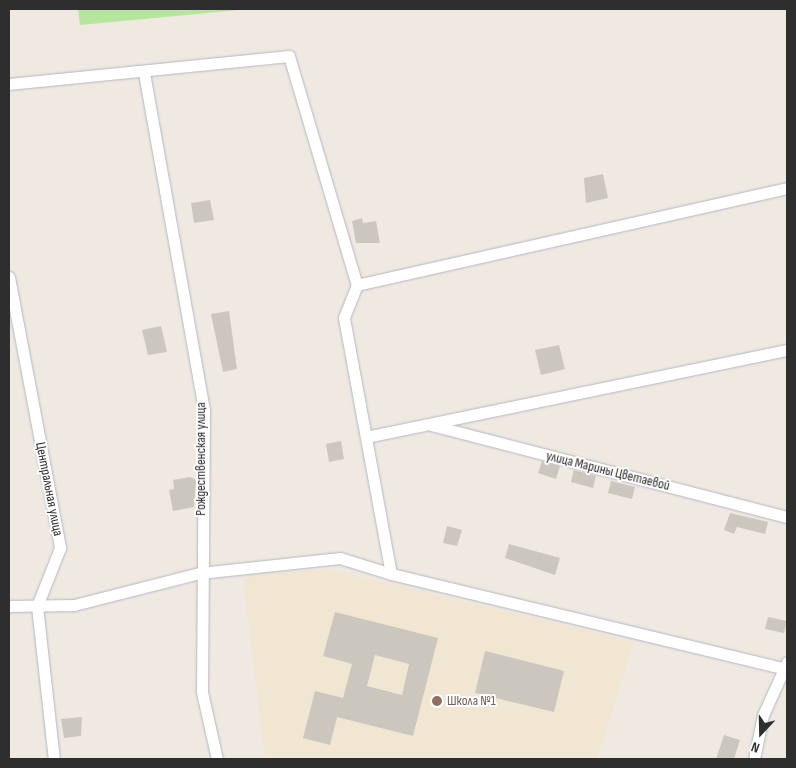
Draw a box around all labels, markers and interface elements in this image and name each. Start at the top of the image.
street label: Рождественская улица [193,402,209,516]
street label: Центральная улица [32,441,66,537]
street label: улица Марины Цветаевой [544,447,672,495]
place label: Школа №1 [447,693,496,709]
marker: Школа №1 [431,695,443,707]
north arrow [736,708,786,758]
text: N [749,738,762,757]

